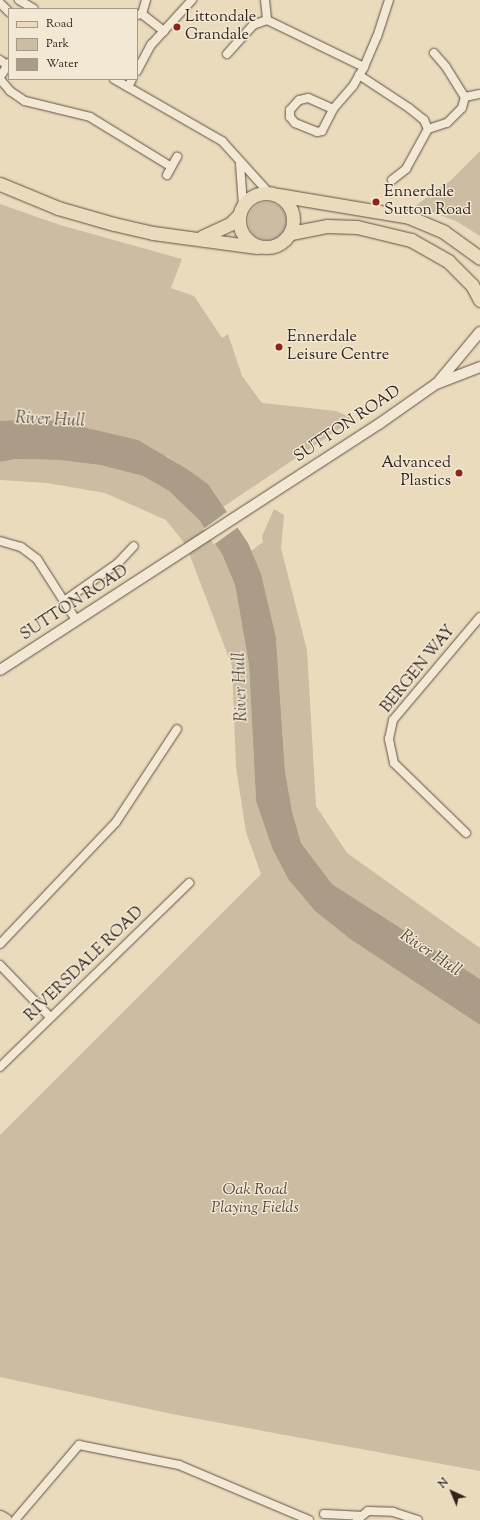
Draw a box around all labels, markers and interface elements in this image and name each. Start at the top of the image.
legend [8,8,138,80]
place label: Littondale Grandale [185,8,256,46]
text: Road [46,15,73,33]
marker: Littondale Grandale [172,22,182,32]
text: Park [46,35,69,53]
text: Water [46,55,78,73]
place label: Ennerdale Sutton Road [384,183,471,221]
marker: Ennerdale Sutton Road [371,197,381,207]
place label: Ennerdale Leisure Centre [287,328,389,366]
marker: Ennerdale Leisure Centre [274,342,284,352]
street label: SUTTON ROAD [291,382,405,468]
water label: River Hull [15,409,85,433]
place label: Advanced Plastics [381,454,451,492]
marker: Advanced Plastics [454,468,464,478]
street label: SUTTON ROAD [18,562,132,646]
street label: BERGEN WAY [378,622,460,718]
water label: River Hull [231,652,253,722]
street label: RIVERSDALE ROAD [22,903,148,1027]
water label: River Hull [395,926,465,982]
park label: Oak Road Playing Fields [211,1181,299,1219]
north arrow [432,1472,472,1512]
text: N [435,1475,452,1492]

